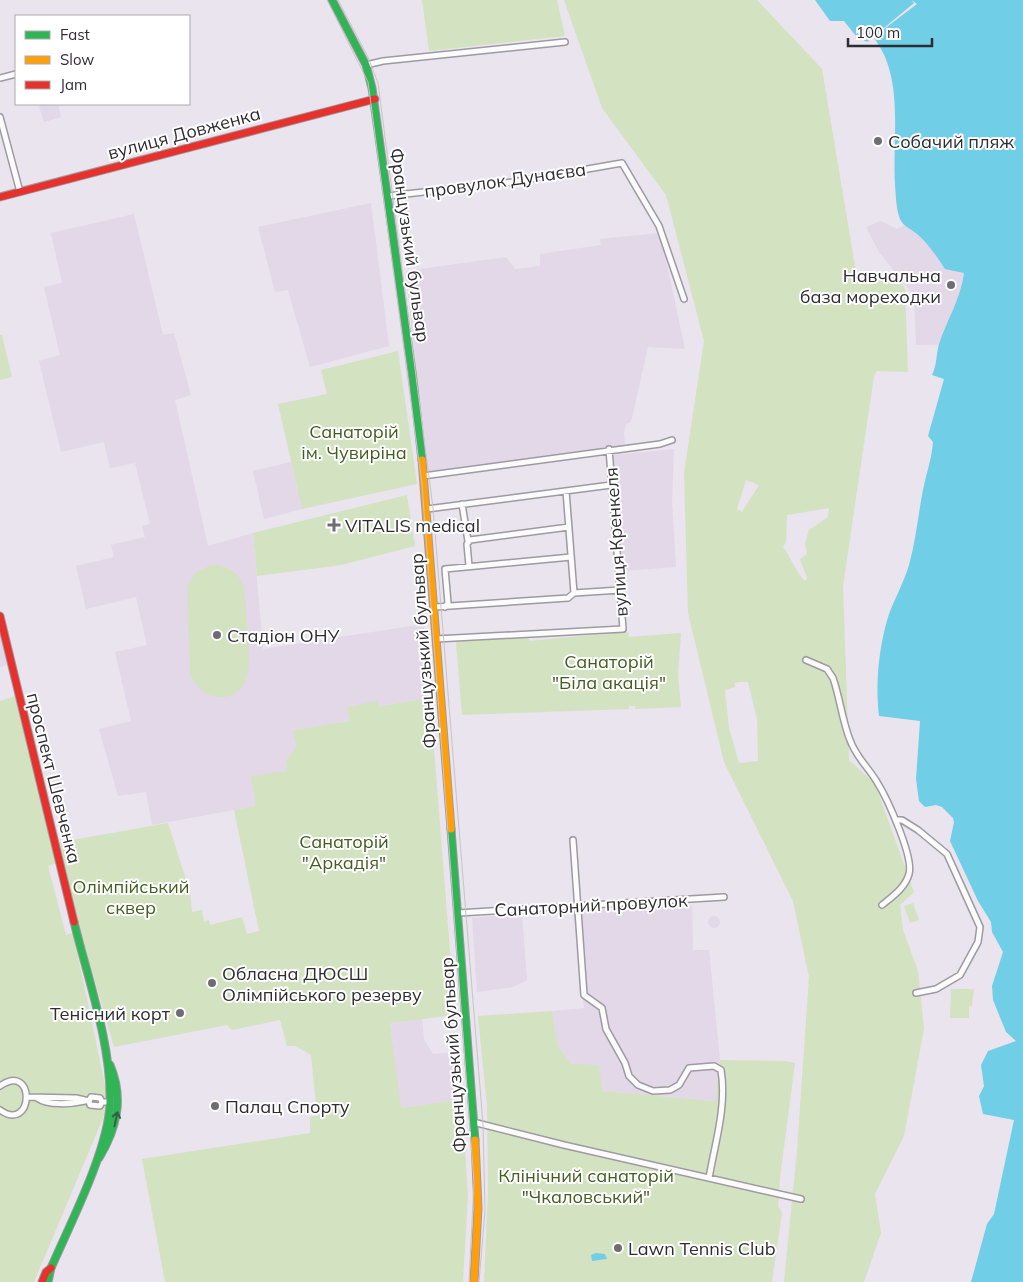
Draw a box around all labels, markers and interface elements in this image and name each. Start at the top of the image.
legend [15,15,190,105]
scale bar [848,15,932,47]
text: 100 m [856,23,900,42]
text: Fast [60,25,90,44]
text: Slow [60,50,94,69]
text: Jam [60,75,87,94]
street label: вулиця Довженка [105,102,263,164]
place label: Собачий пляж [888,130,1014,153]
marker: Собачий пляж [872,135,884,147]
street label: Французький бульвар [385,146,435,344]
street label: провулок Дунаєва [423,157,587,203]
place label: Навчальна база мореходки [800,264,941,308]
marker: Навчальна база мореходки [945,279,957,291]
park label: Санаторій ім. Чувиріна [301,420,407,464]
street label: вулиця Кренкеля [599,467,633,617]
place label: VITALIS medical [345,514,480,537]
marker: VITALIS medical [327,518,341,532]
street label: Французький бульвар [405,552,441,750]
place label: Стадіон ОНУ [227,624,339,647]
marker: Стадіон ОНУ [211,629,223,641]
park label: Санаторій "Біла акація" [552,650,666,694]
street label: проспект Шевченка [22,690,86,866]
park label: Санаторій "Аркадія" [299,830,389,874]
park label: Олімпійський сквер [73,875,189,919]
street label: Санаторний провулок [494,888,688,922]
street label: Французький бульвар [435,956,471,1154]
place label: Обласна ДЮСШ Олімпійського резерву [222,962,422,1006]
marker: Обласна ДЮСШ Олімпійського резерву [206,977,218,989]
place label: Тенісний корт [50,1002,171,1025]
marker: Тенісний корт [174,1007,186,1019]
place label: Палац Спорту [225,1095,350,1118]
marker: Палац Спорту [209,1100,221,1112]
one-way arrow [112,1111,121,1127]
park label: Клінічний санаторій "Чкаловський" [498,1164,674,1208]
place label: Lawn Tennis Club [628,1237,775,1260]
marker: Lawn Tennis Club [612,1242,624,1254]

